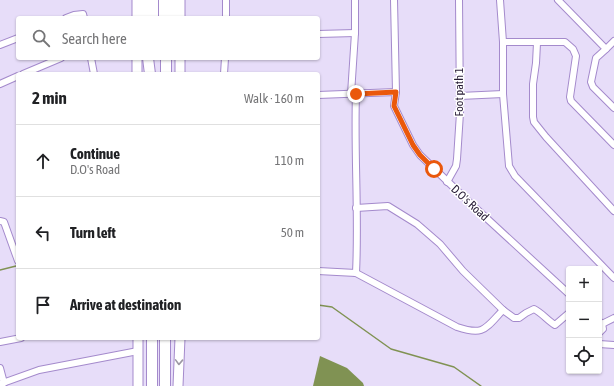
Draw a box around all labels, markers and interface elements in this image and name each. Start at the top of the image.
search box [16,16,320,60]
icon: search [30,27,52,49]
text: Search here [62,30,127,47]
street label: Foot path 1 [452,67,466,116]
route end [347,85,365,103]
text: 2 min [32,88,67,108]
text: Walk · 160 m [244,91,304,106]
text: Continue [70,145,120,162]
icon: ahead [32,150,54,172]
text: 110 m [275,153,304,168]
route start [425,160,443,178]
text: D.O's Road [70,162,120,177]
street label: D.O's Road [448,182,492,224]
icon: left [32,222,54,244]
text: Turn left [70,224,116,241]
text: 50 m [281,225,304,240]
map controls [566,266,602,374]
button: + [566,266,602,302]
icon: arrive [32,294,54,316]
text: Arrive at destination [70,296,181,313]
button: − [566,302,602,338]
button: locate [566,338,602,374]
one-way arrow [175,359,183,365]

